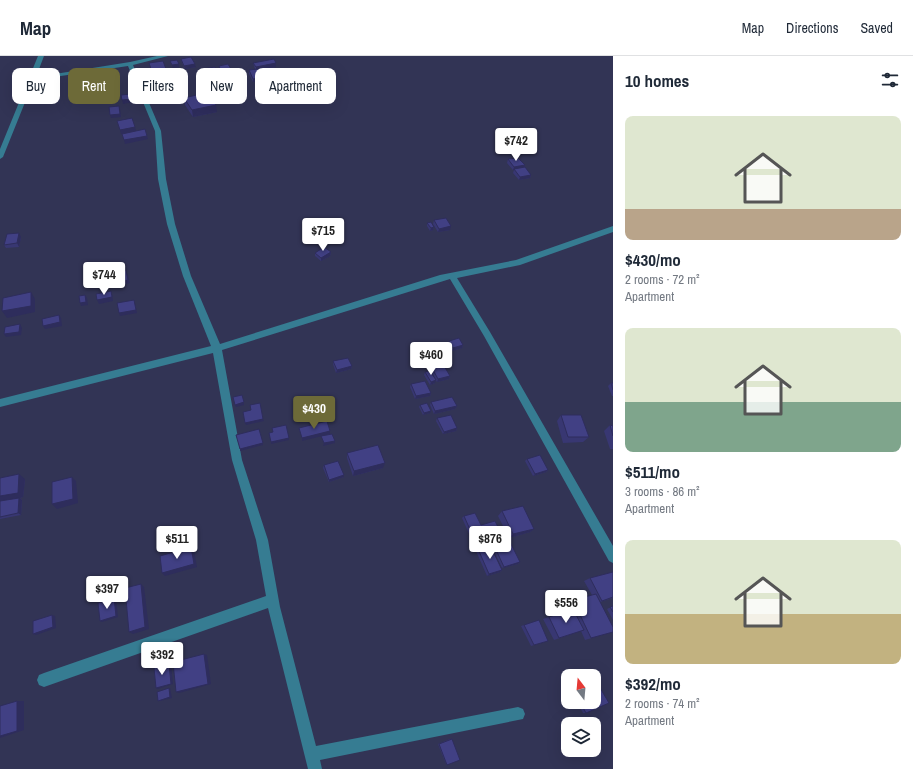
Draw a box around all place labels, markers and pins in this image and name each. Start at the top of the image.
pin: $742 [492,128,540,162]
pin: $715 [299,218,347,252]
pin: $744 [80,262,128,296]
pin: $460 [407,342,455,376]
pin: $430 [290,396,338,430]
pin: $511 [153,526,201,560]
pin: $876 [466,526,514,560]
pin: $397 [83,576,131,610]
pin: $556 [542,590,590,624]
pin: $392 [138,642,186,676]

